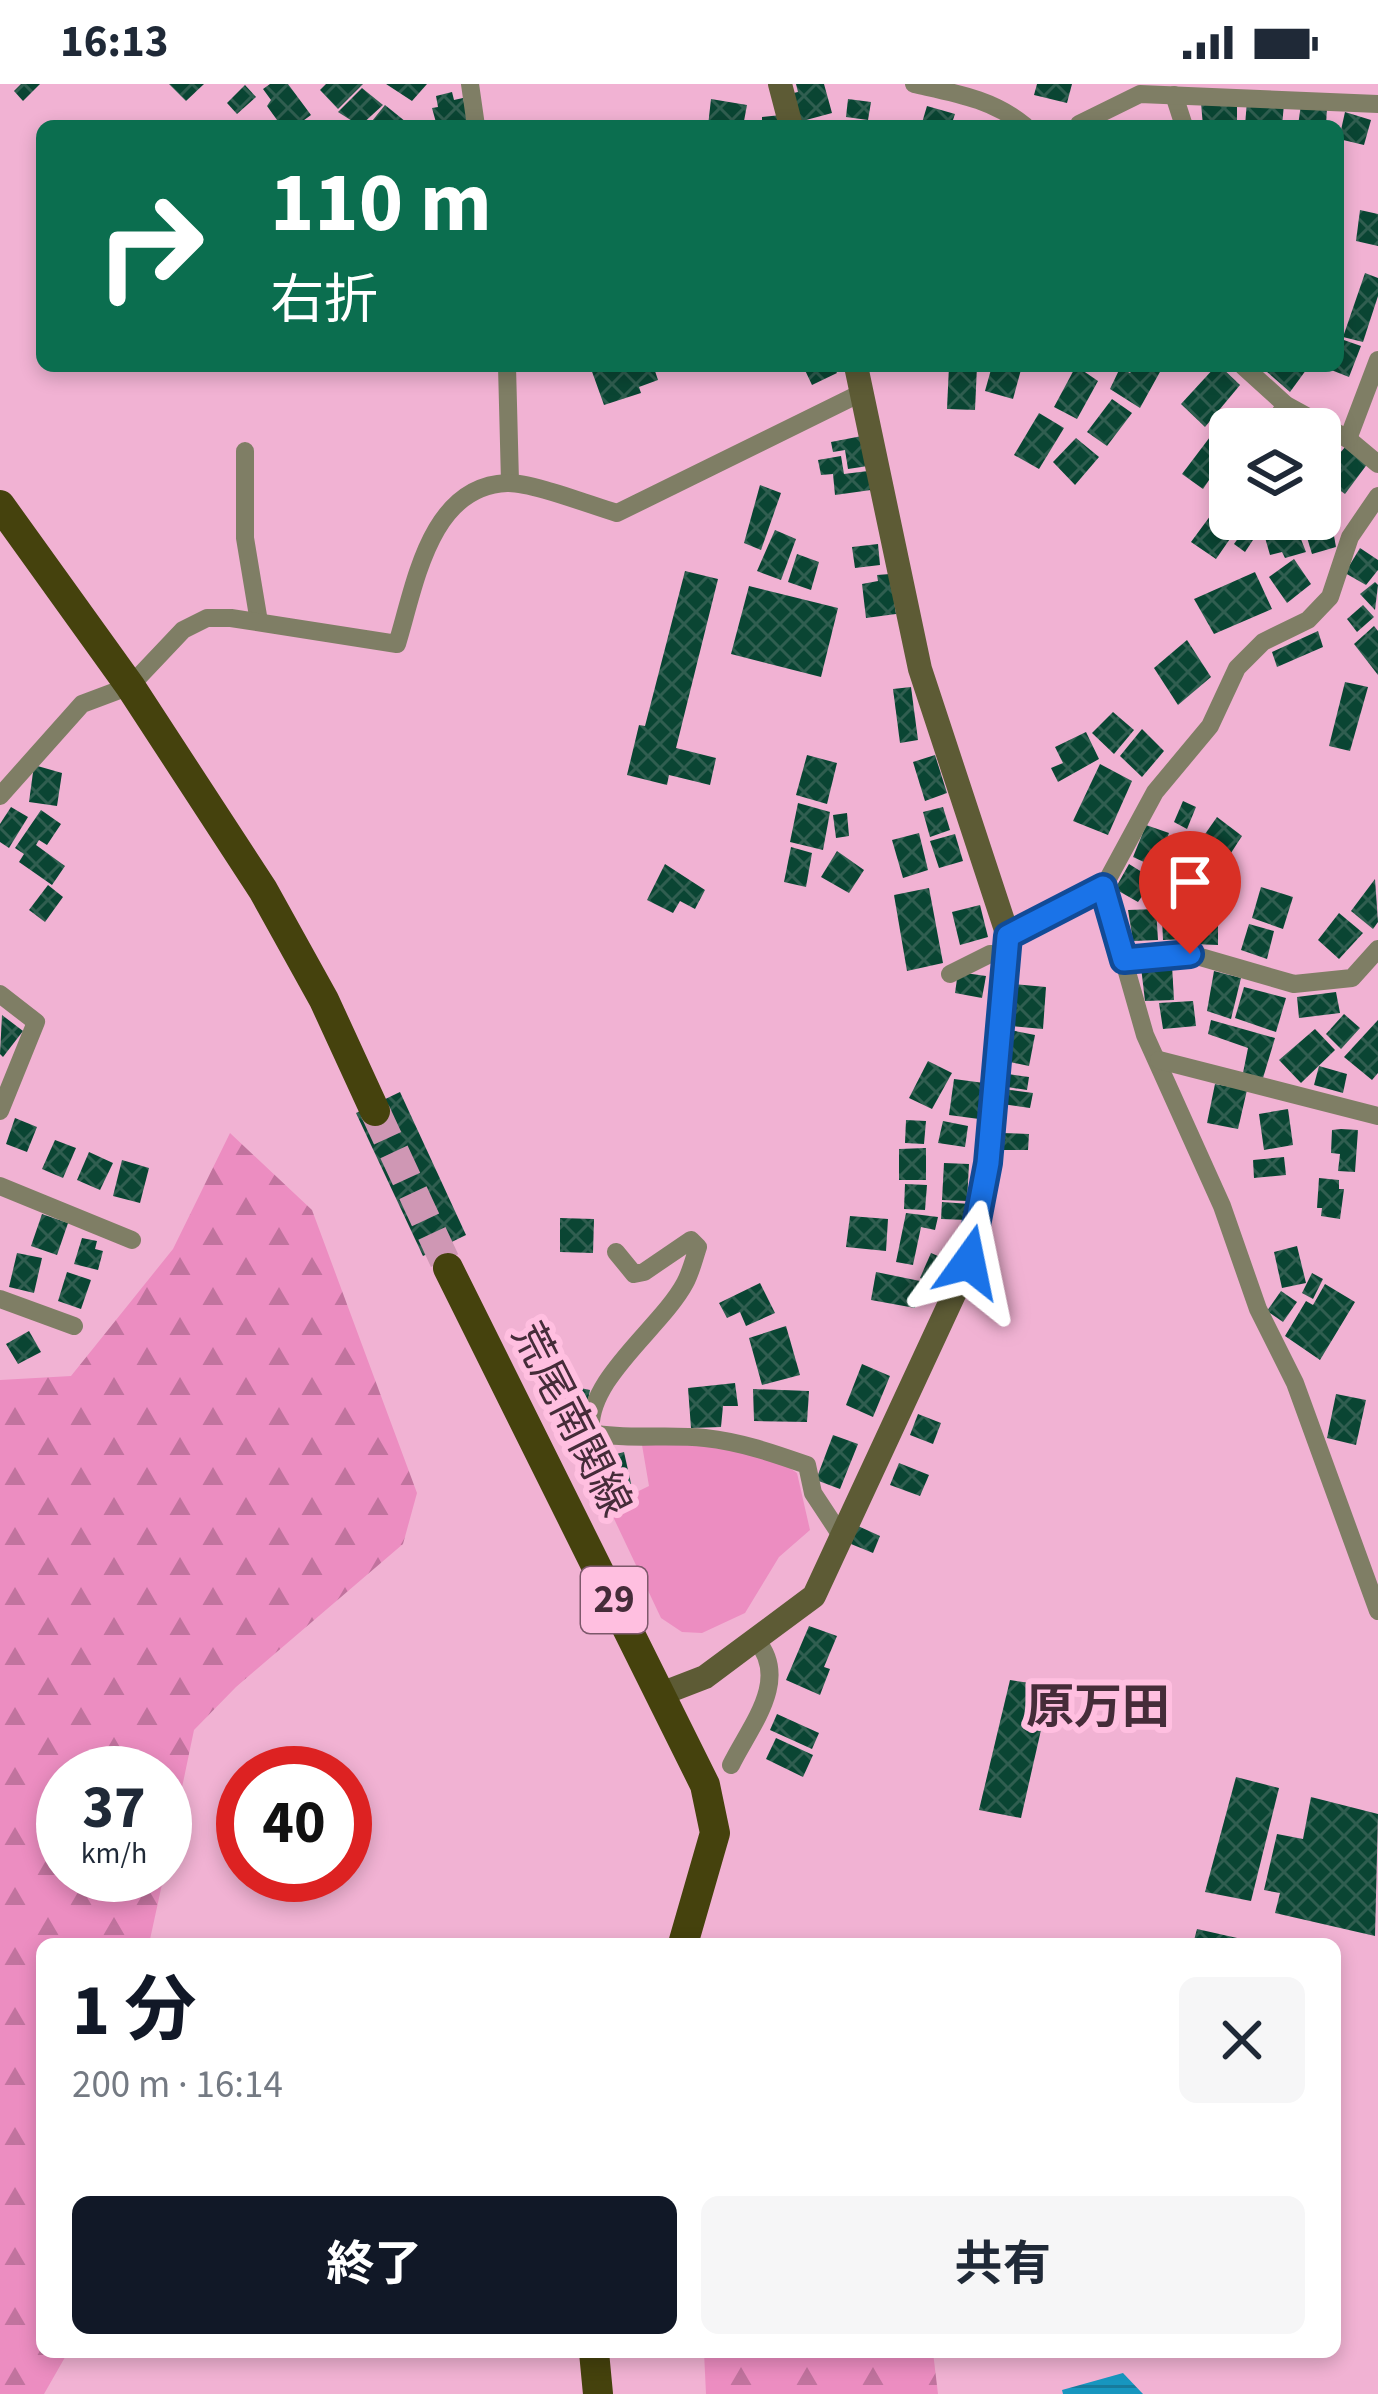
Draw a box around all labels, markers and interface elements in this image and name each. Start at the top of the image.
text: 16:13 [60,10,169,74]
text: 110 m [270,144,492,264]
icon: right [72,168,228,324]
text: 右折 [270,263,378,340]
map controls [1209,408,1341,540]
button: layers [1209,408,1341,540]
pin [1139,831,1241,954]
icon: arrive [1157,849,1223,915]
position arrow [906,1199,1032,1325]
street label: 荒尾南関線 [497,1313,645,1527]
road number: 29 [581,1567,647,1633]
district label: 原万田 [1026,1674,1170,1742]
speed limit sign: 40 [216,1746,372,1902]
text: 37 [82,1766,146,1851]
text: km/h [81,1832,147,1875]
text: 1 分 [72,1960,196,2063]
button: close [1179,1977,1305,2103]
text: 200 m · 16:14 [72,2057,283,2113]
button: 終了 [72,2196,677,2334]
button: 共有 [701,2196,1305,2334]

